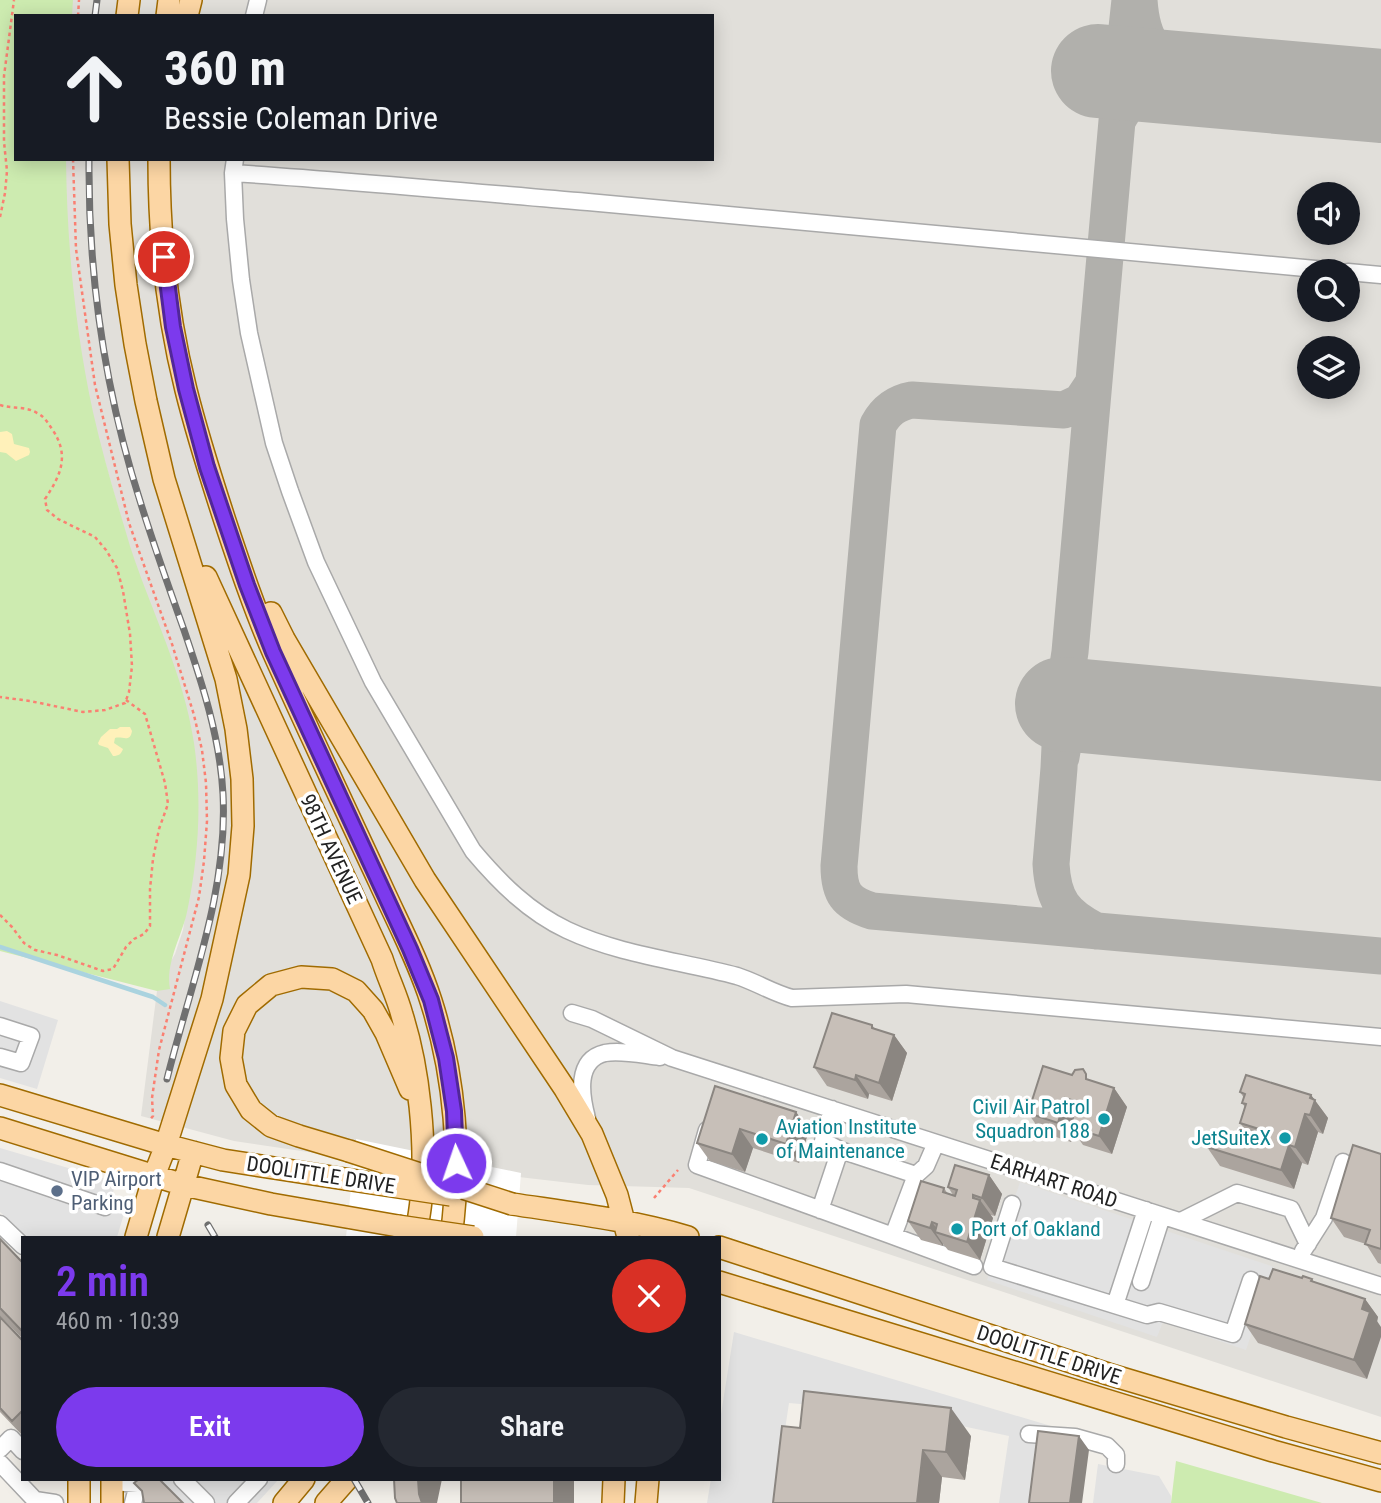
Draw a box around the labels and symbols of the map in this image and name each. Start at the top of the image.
pin [134,227,194,287]
street label: 98TH AVENUE [295,790,367,908]
place label: Civil Air Patrol Squadron 188 [972,1095,1090,1143]
marker: Civil Air Patrol Squadron 188 [1096,1111,1112,1127]
place label: Aviation Institute of Maintenance [776,1115,917,1163]
position arrow [419,1126,493,1200]
place label: JetSuiteX [1191,1126,1271,1150]
marker: JetSuiteX [1277,1130,1293,1146]
marker: Aviation Institute of Maintenance [754,1131,770,1147]
street label: EARHART ROAD [987,1149,1121,1213]
street label: DOOLITTLE DRIVE [245,1151,397,1199]
place label: VIP Airport Parking [71,1167,162,1215]
marker: VIP Airport Parking [49,1183,65,1199]
place label: Port of Oakland [971,1217,1101,1241]
marker: Port of Oakland [949,1221,965,1237]
street label: DOOLITTLE DRIVE [974,1320,1124,1390]

